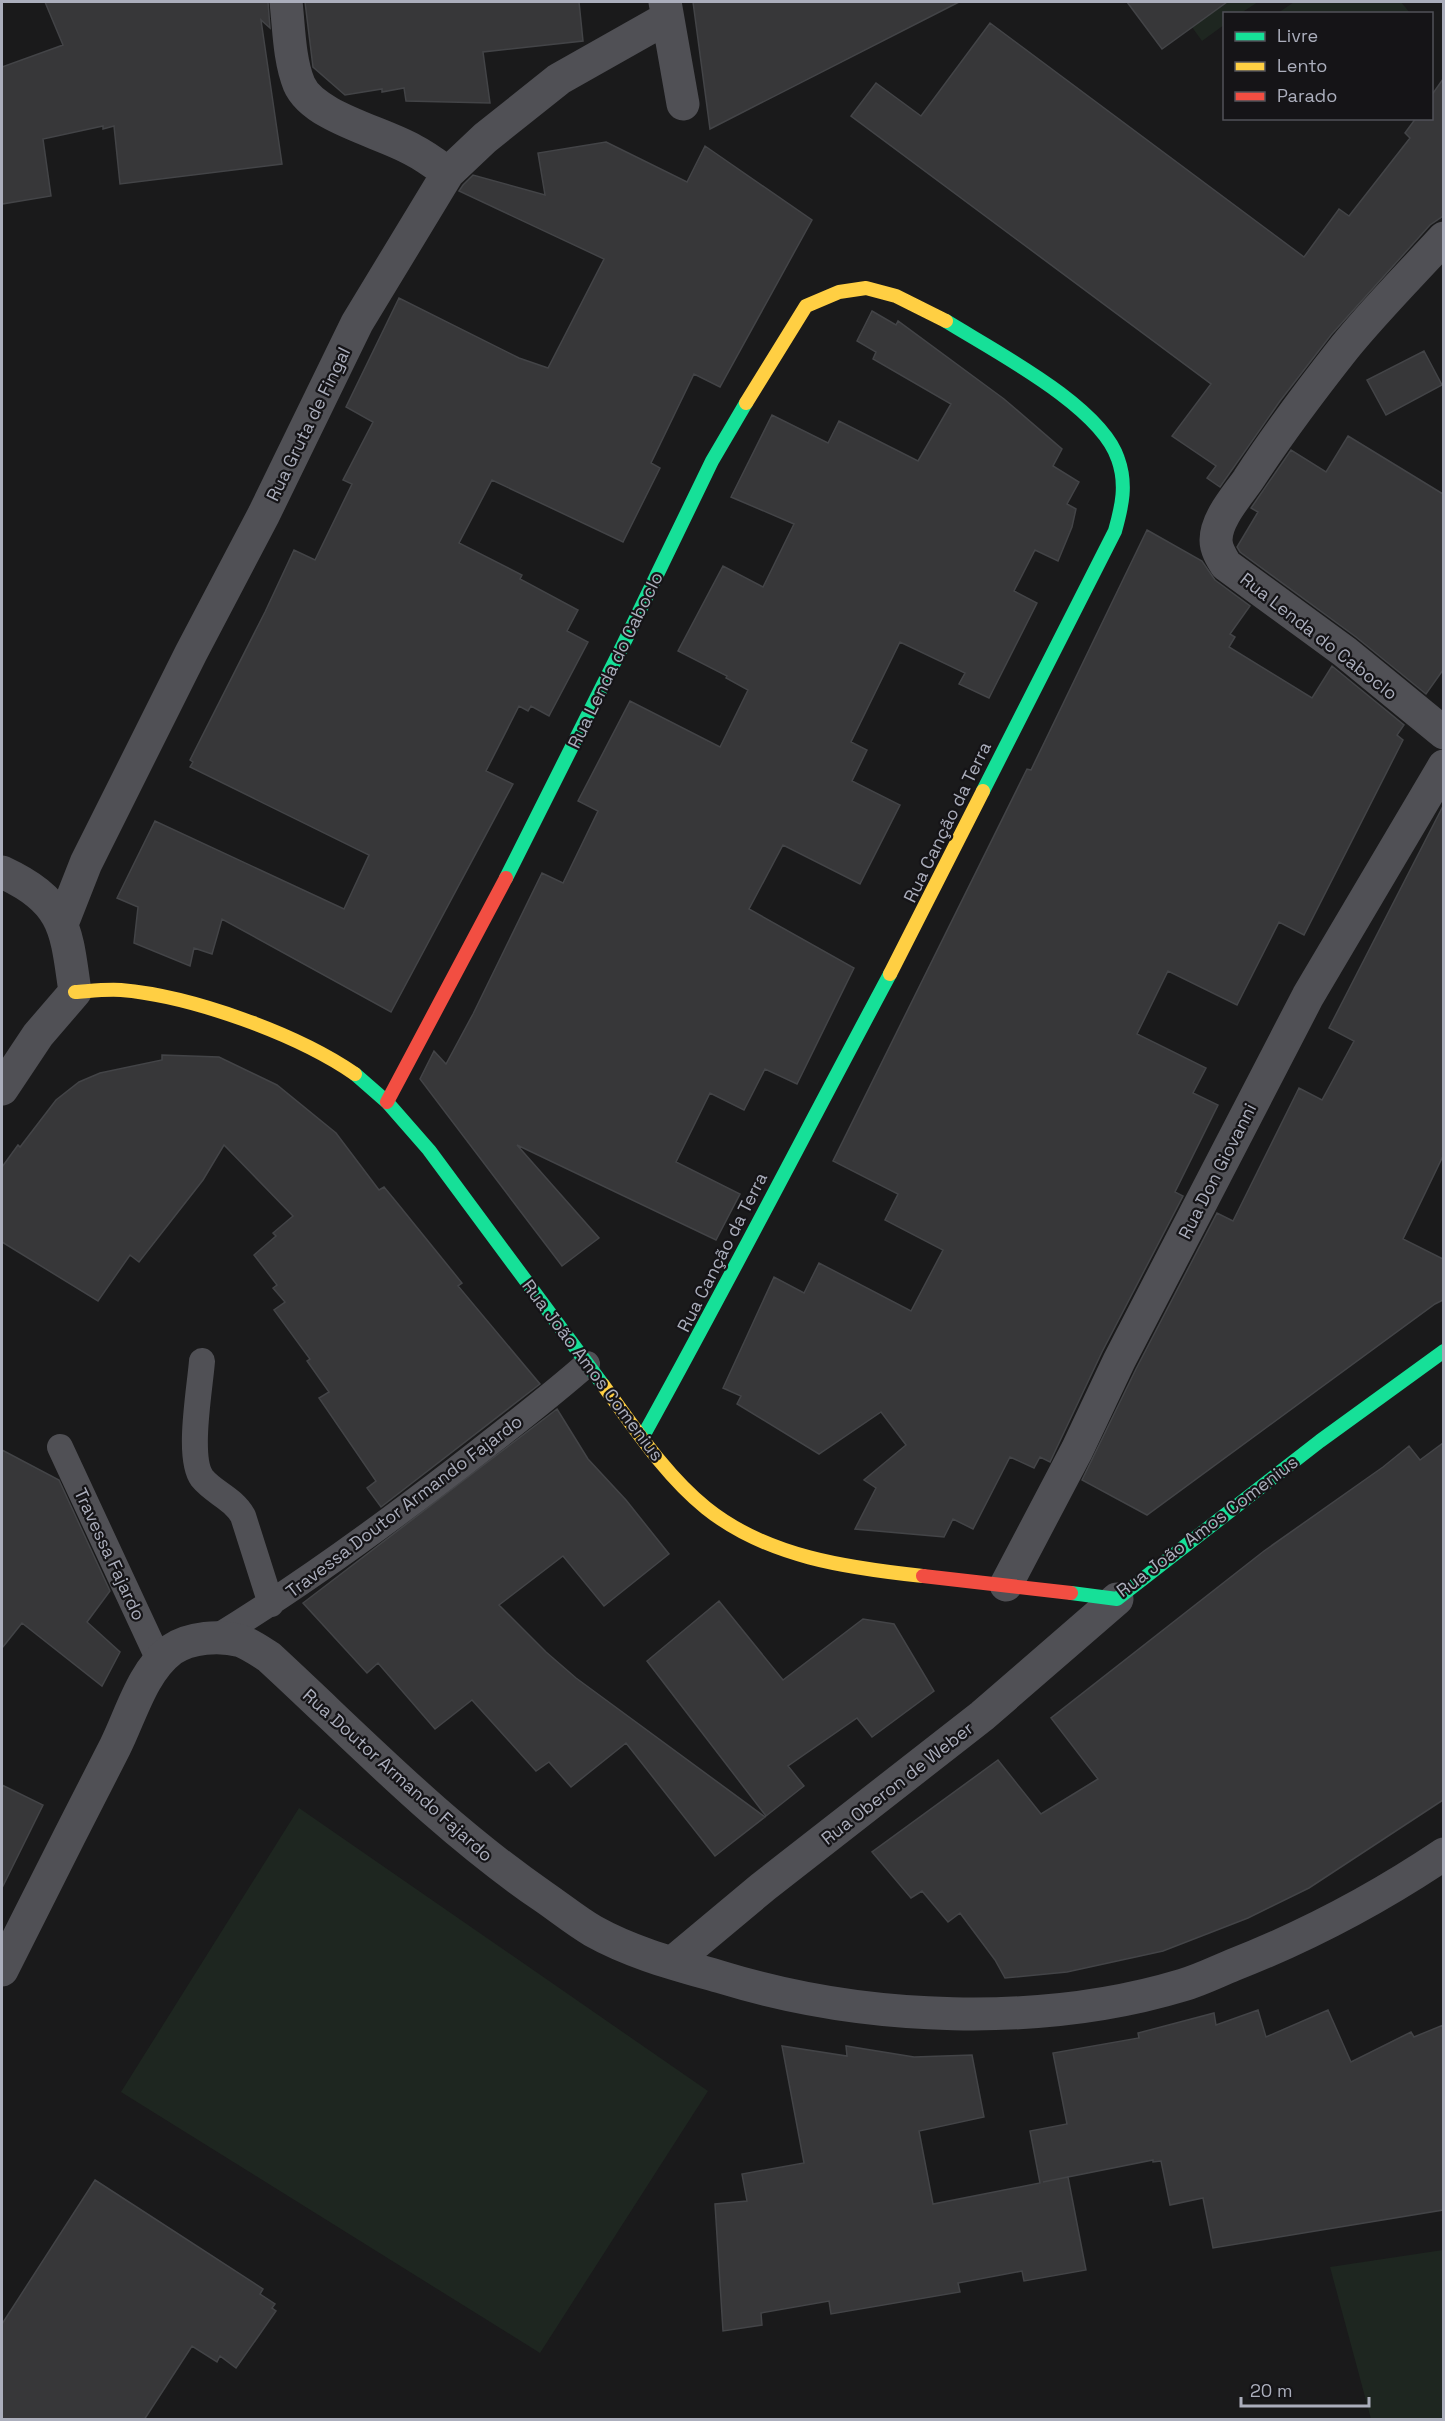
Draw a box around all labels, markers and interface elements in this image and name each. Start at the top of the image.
legend [1223,12,1433,120]
text: Livre [1277,24,1318,47]
text: Lento [1277,54,1327,77]
text: Parado [1277,84,1337,107]
street label: Rua Gruta de Fingal [261,343,355,505]
street label: Rua Lenda do Caboclo [1236,567,1402,705]
street label: Rua Lenda do Caboclo [562,568,668,752]
street label: Rua Canção da Terra [898,738,996,906]
street label: Rua Don Giovanni [1173,1099,1261,1243]
street label: Rua Canção da Terra [672,1168,772,1336]
street label: Rua João Amos Comenius [517,1275,669,1465]
street label: Travessa Doutor Armando Fajardo [281,1410,527,1602]
street label: Rua João Amos Comenius [1112,1450,1302,1602]
street label: Travessa Fajardo [69,1484,151,1624]
street label: Rua Doutor Armando Fajardo [298,1684,498,1866]
street label: Rua Oberon de Weber [816,1716,978,1850]
scale bar [1241,2370,1368,2408]
text: 20 m [1250,2379,1293,2402]

